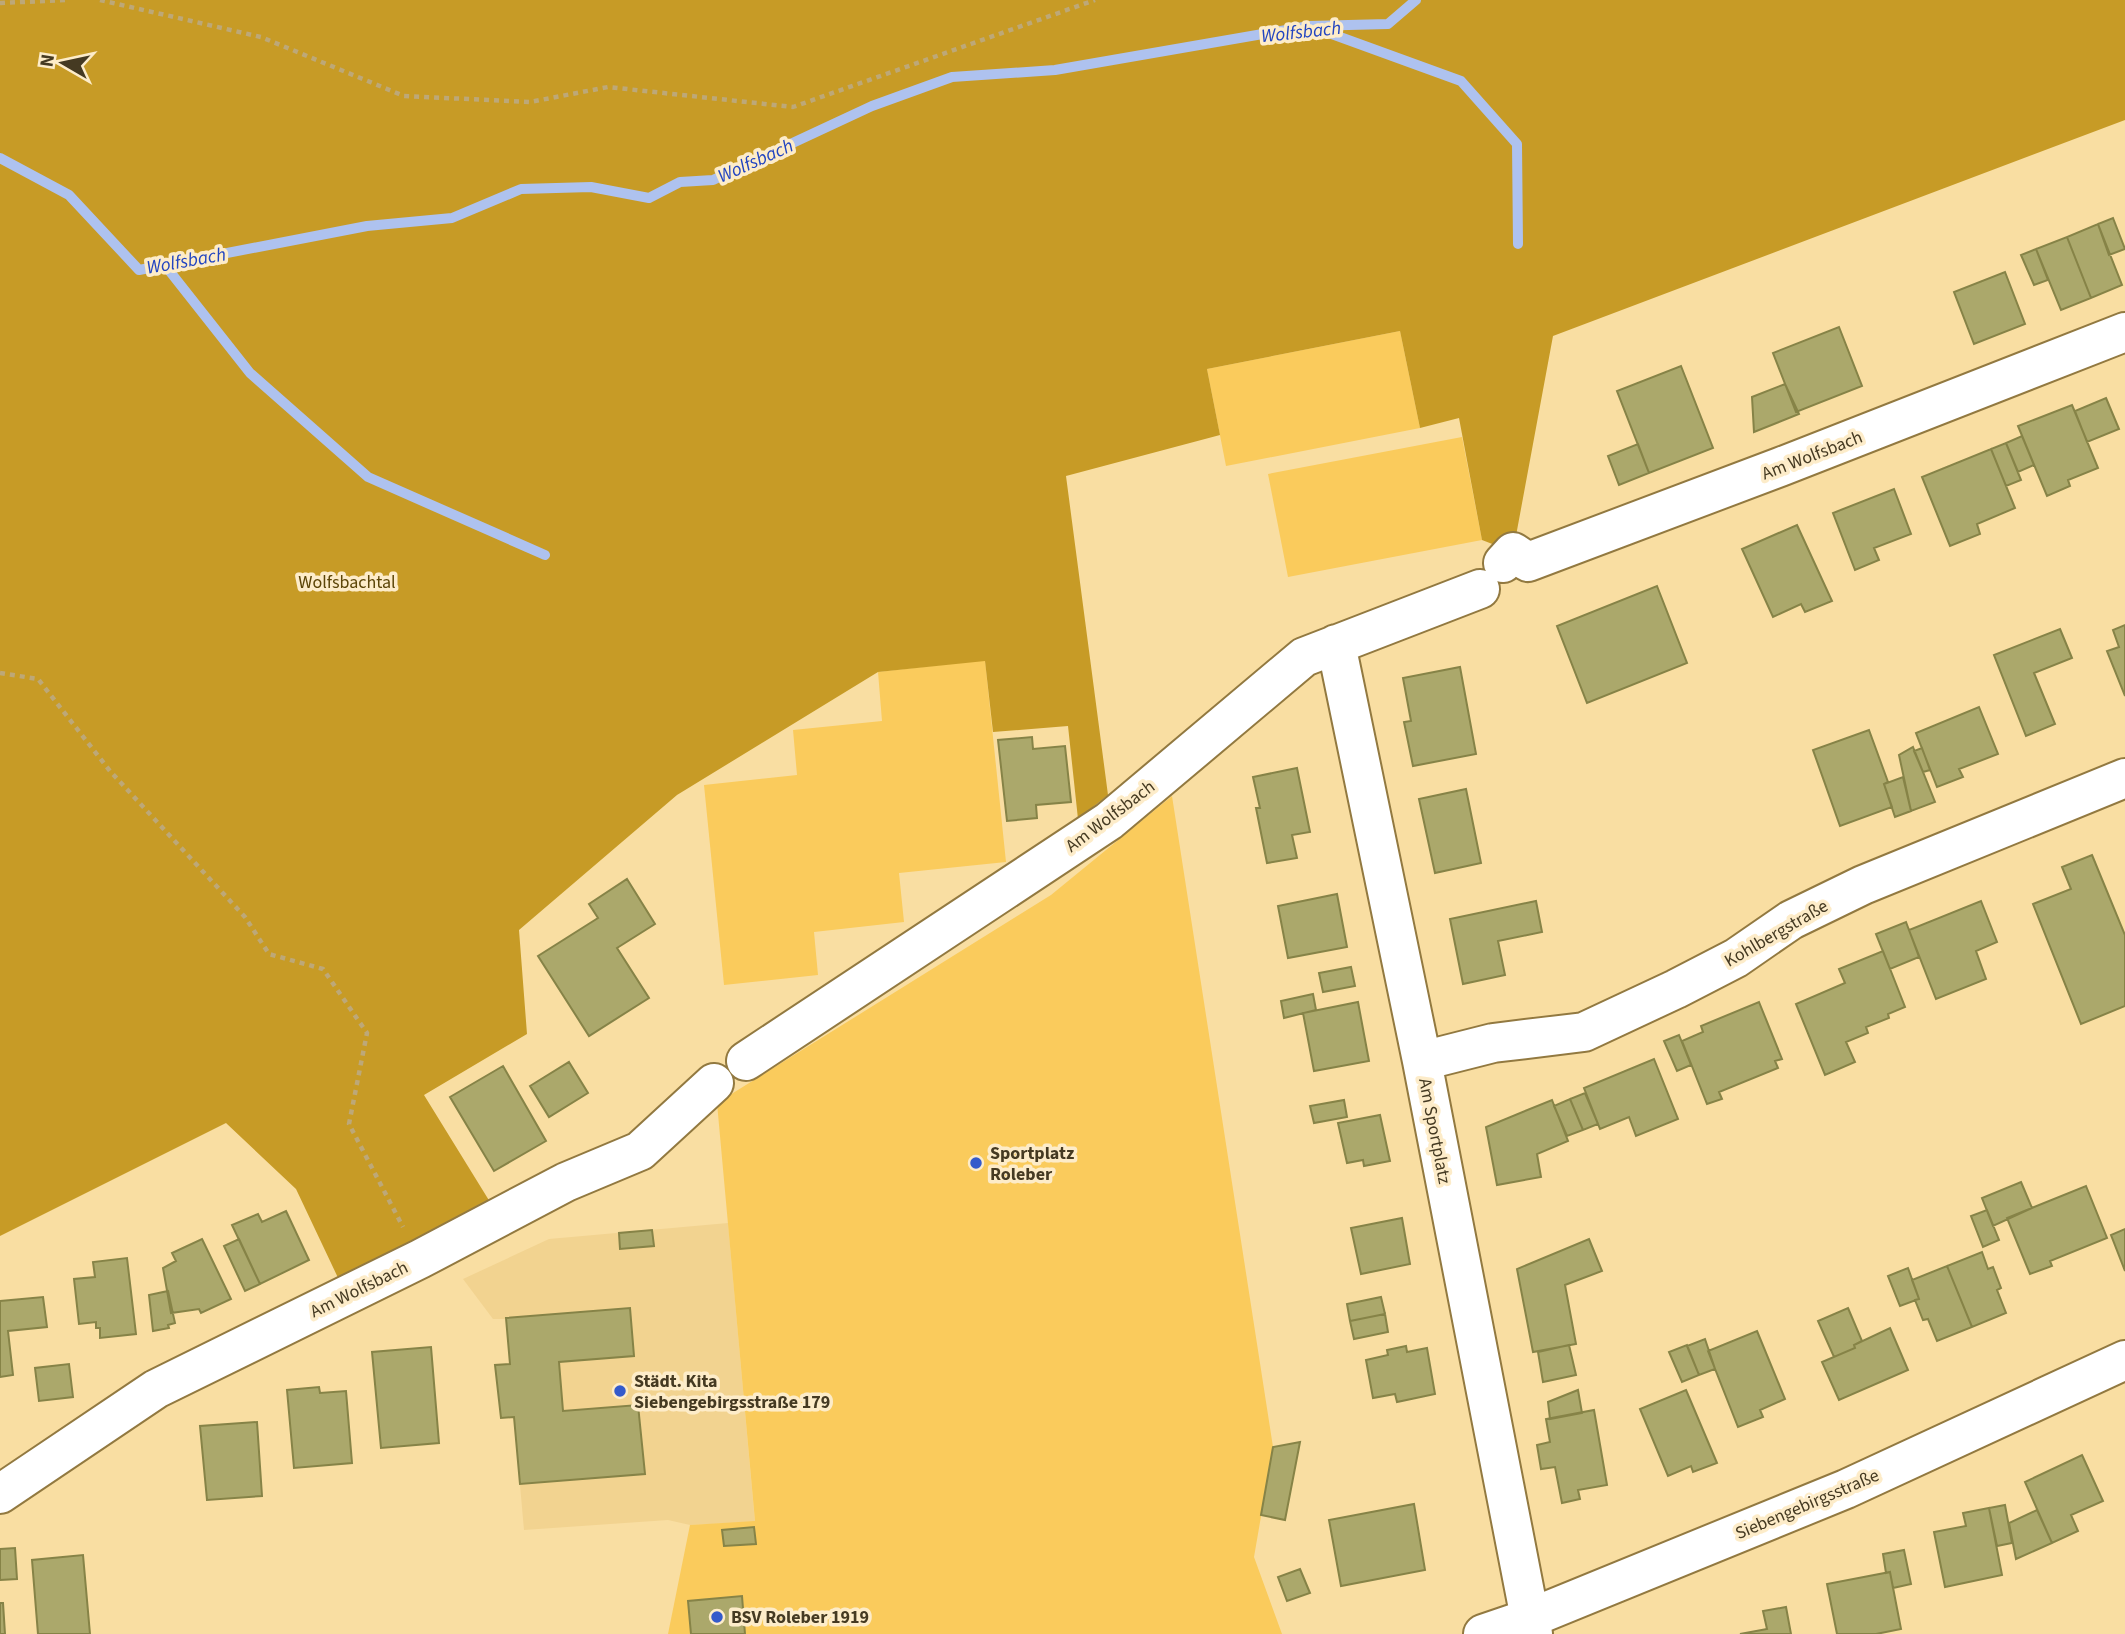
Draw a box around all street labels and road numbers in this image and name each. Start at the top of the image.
street label: Am Wolfsbach [1758,425,1866,486]
street label: Am Wolfsbach [1060,774,1160,858]
street label: Kohlbergstraße [1720,894,1833,973]
street label: Am Sportplatz [1412,1076,1457,1186]
street label: Am Wolfsbach [306,1255,412,1324]
street label: Siebengebirgsstraße [1731,1463,1883,1546]

